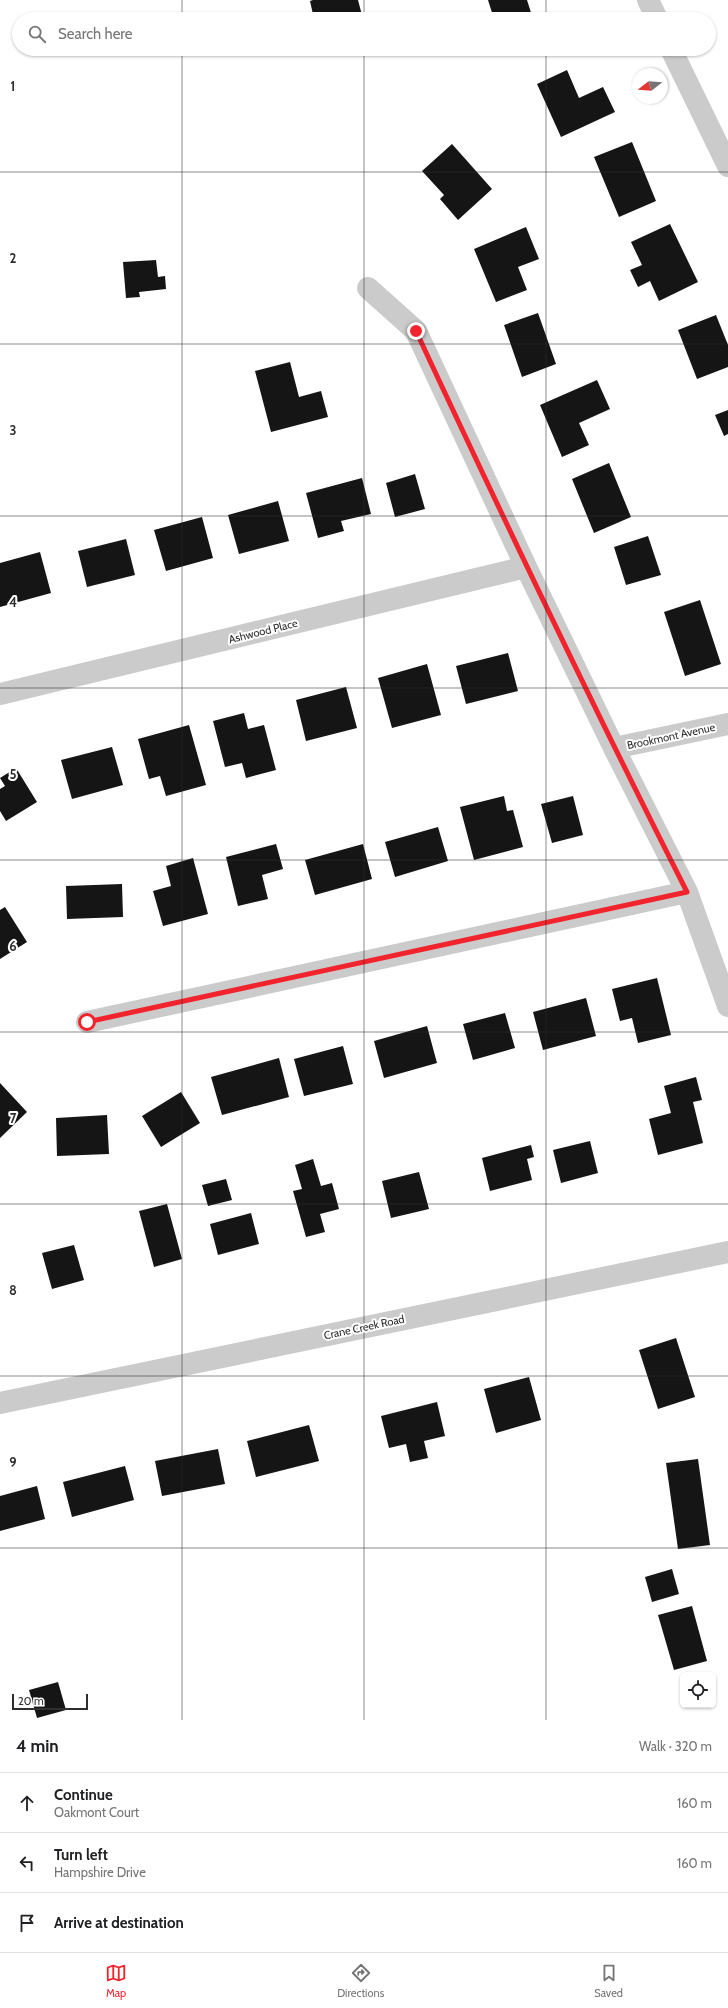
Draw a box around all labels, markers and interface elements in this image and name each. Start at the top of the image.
search box [12,12,716,56]
icon: search [26,23,48,45]
text: Search here [58,25,133,43]
north arrow [632,68,668,104]
text: 1 [11,78,15,94]
text: 2 [10,250,17,266]
route end [407,322,425,340]
text: 3 [9,422,17,438]
text: 4 [9,594,17,610]
street label: Ashwood Place [227,616,299,646]
street label: Brookmont Avenue [626,720,717,752]
text: 5 [10,766,17,782]
text: 6 [9,938,17,954]
route start [78,1013,96,1031]
text: 7 [10,1110,17,1126]
text: 8 [9,1282,17,1298]
street label: Crane Creek Road [322,1312,406,1342]
text: 9 [9,1454,17,1470]
map controls [680,1672,716,1708]
button: locate [680,1672,716,1708]
scale bar [12,1692,88,1711]
text: 20 m [18,1694,44,1708]
text: 4 min [16,1736,59,1756]
text: Walk · 320 m [639,1738,712,1754]
text: Continue [54,1786,113,1804]
icon: ahead [16,1792,38,1814]
text: 160 m [677,1795,712,1811]
text: Oakmont Court [54,1804,139,1820]
text: Turn left [54,1846,108,1864]
icon: left [16,1852,38,1874]
text: 160 m [677,1855,712,1871]
text: Hampshire Drive [54,1864,146,1880]
icon: arrive [16,1912,38,1934]
text: Arrive at destination [54,1914,184,1932]
tab: Map [105,1962,127,2000]
tab: Directions [337,1962,384,2000]
tab: Saved [594,1962,623,2000]

